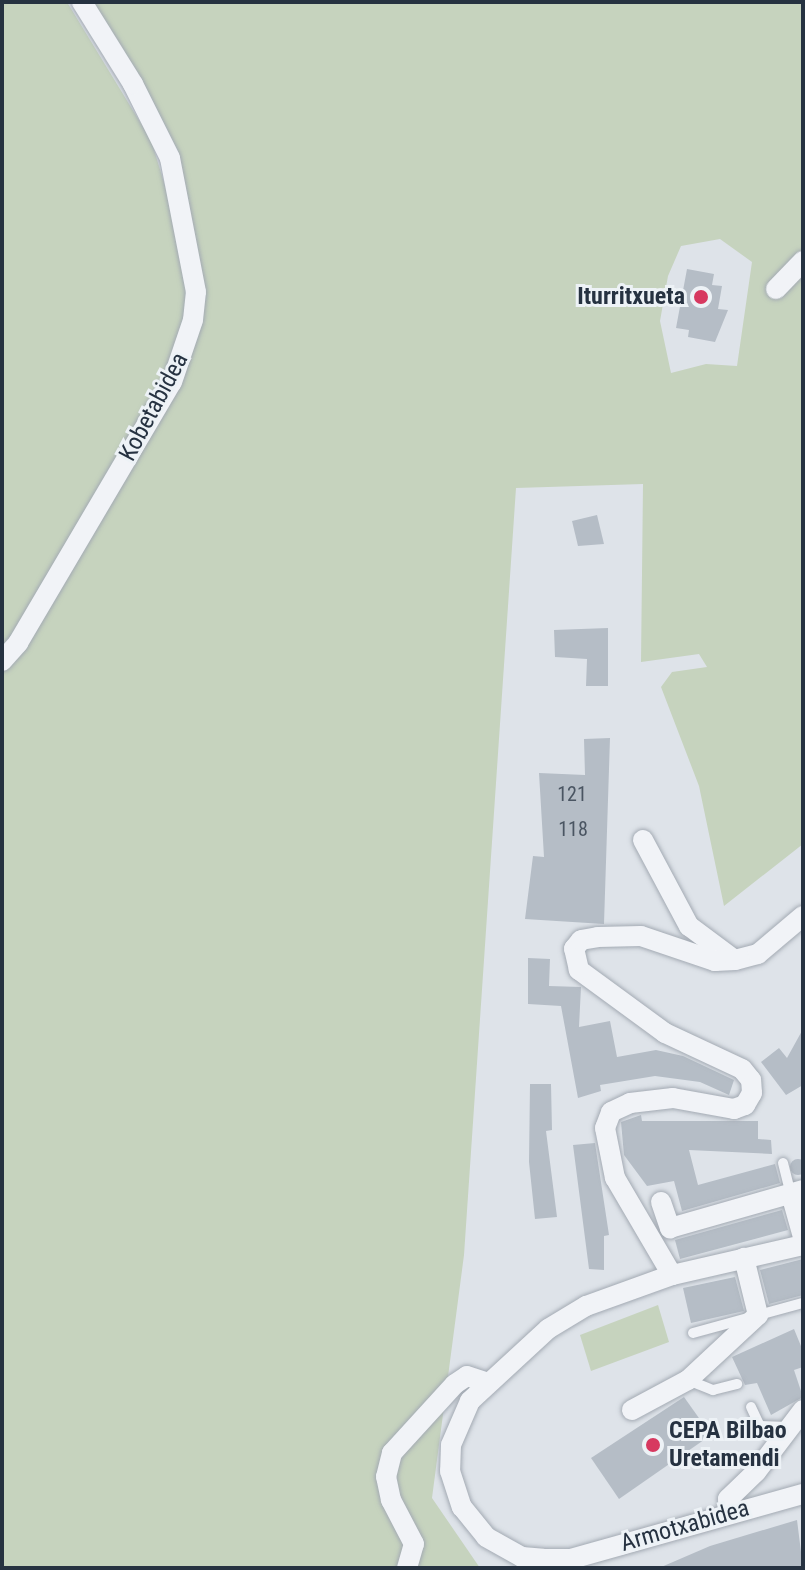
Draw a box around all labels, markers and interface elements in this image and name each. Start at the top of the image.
place label: Iturritxueta [577,283,685,311]
marker: Iturritxueta [692,288,710,306]
street label: Kobetabidea [113,348,195,466]
house number: 121 [557,782,587,806]
house number: 118 [558,817,588,841]
place label: CEPA Bilbao Uretamendi [669,1417,787,1473]
marker: CEPA Bilbao Uretamendi [644,1436,662,1454]
street label: Armotxabidea [617,1494,753,1558]

